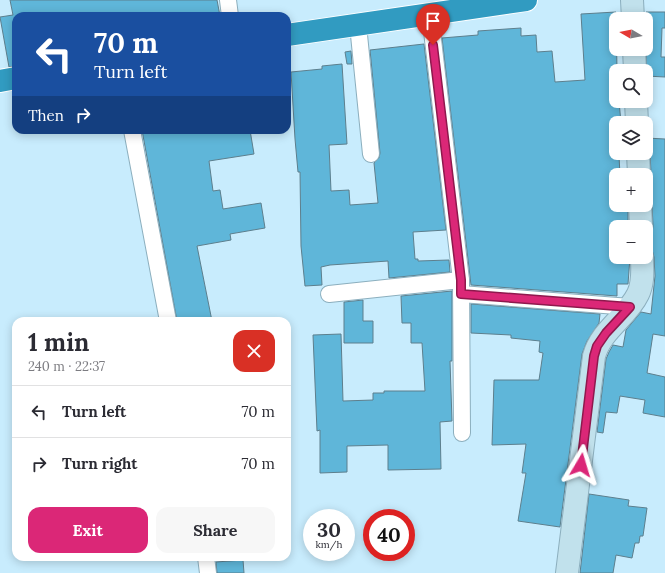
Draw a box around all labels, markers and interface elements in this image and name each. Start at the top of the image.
pin [416,4,450,45]
icon: arrive [422,10,444,32]
north arrow [609,12,653,56]
map controls [609,12,653,264]
text: 70 m [94,25,158,61]
icon: left [28,28,80,80]
text: Turn left [94,60,167,83]
button: search [609,64,653,108]
icon: right [72,104,94,126]
text: Then [28,106,64,125]
button: layers [609,116,653,160]
button: + [609,168,653,212]
button: − [609,220,653,264]
text: 1 min [28,327,89,358]
button: close [233,330,275,372]
text: 240 m · 22:37 [28,358,105,375]
icon: left [28,401,50,423]
text: Turn left [62,402,126,421]
text: 70 m [241,402,275,421]
position arrow [560,444,602,486]
icon: right [28,453,50,475]
text: Turn right [62,454,138,473]
text: 70 m [241,454,275,473]
button: Exit [28,507,148,553]
button: Share [156,507,275,553]
speed limit sign: 40 [363,509,415,561]
text: 30 [317,517,341,542]
text: km/h [315,538,343,551]

